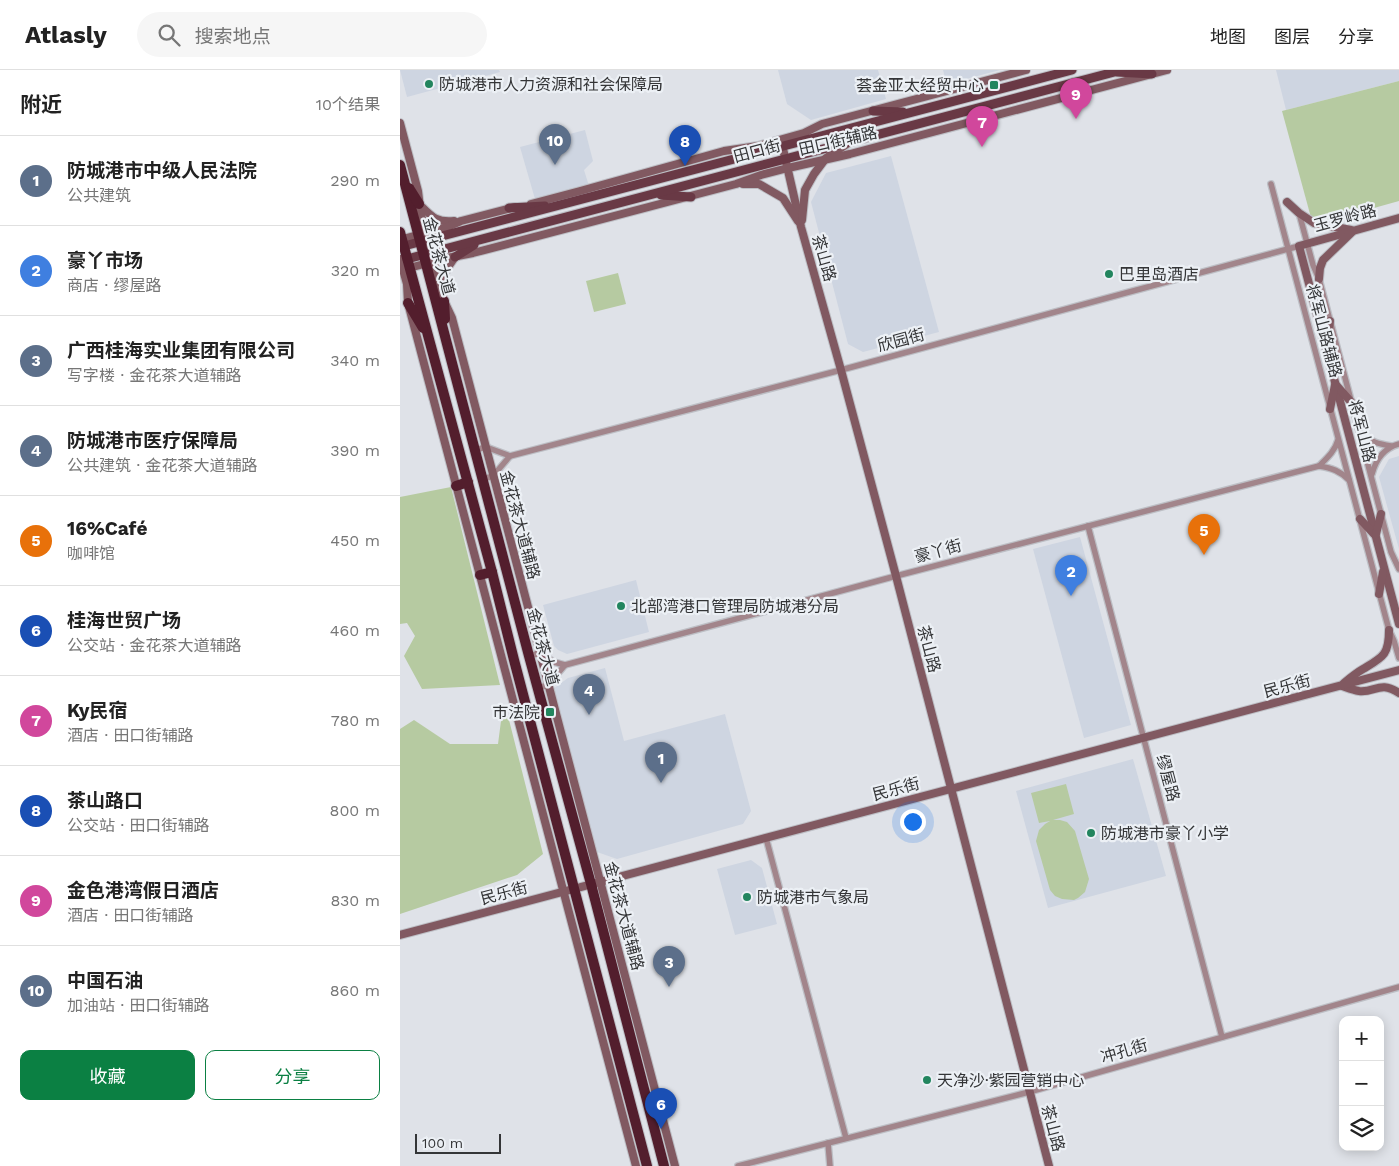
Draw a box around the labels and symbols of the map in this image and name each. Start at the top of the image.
place label: 防城港市人力资源和社会保障局 [439,75,663,94]
place label: 荟金亚太经贸中心 [856,76,984,95]
marker: 防城港市人力资源和社会保障局 [423,78,435,90]
pin: 9 [1060,78,1092,119]
marker: 荟金亚太经贸中心 [988,79,1000,91]
pin: 7 [966,106,998,147]
street label: 田口街辅路 [797,123,879,159]
pin: 10 [539,124,571,165]
pin: 8 [669,125,701,166]
street label: 田口街 [731,136,783,166]
street label: 玉罗岭路 [1312,201,1378,235]
street label: 金花茶大道 [419,215,459,297]
street label: 茶山路 [808,232,840,284]
place label: 巴里岛酒店 [1119,265,1199,284]
marker: 巴里岛酒店 [1103,268,1115,280]
street label: 将军山路辅路 [1302,282,1346,380]
street label: 欣园街 [875,325,927,355]
street label: 将军山路 [1345,398,1379,464]
street label: 金花茶大道辅路 [496,468,544,582]
pin: 5 [1188,514,1220,555]
street label: 豪丫街 [912,536,964,566]
pin: 2 [1055,555,1087,596]
place label: 北部湾港口管理局防城港分局 [631,597,839,616]
marker: 北部湾港口管理局防城港分局 [615,600,627,612]
street label: 金花茶大道 [523,606,563,688]
street label: 茶山路 [914,623,944,675]
street label: 民乐街 [1261,671,1313,701]
pin: 4 [573,674,605,715]
place label: 巿法院 [492,703,540,722]
marker: 巿法院 [544,706,556,718]
pin: 1 [645,742,677,783]
street label: 缪屋路 [1153,752,1183,804]
street label: 民乐街 [870,774,922,804]
your location [900,809,926,835]
place label: 防城港市豪丫小学 [1101,824,1229,843]
marker: 防城港市豪丫小学 [1085,827,1097,839]
street label: 金花茶大道辅路 [600,859,648,973]
street label: 民乐街 [478,878,530,908]
place label: 防城港市气象局 [757,888,869,907]
marker: 防城港市气象局 [741,891,753,903]
pin: 3 [653,946,685,987]
street label: 冲孔街 [1098,1035,1150,1067]
place label: 天净沙·紫园营销中心 [937,1071,1085,1090]
marker: 天净沙·紫园营销中心 [921,1074,933,1086]
pin: 6 [645,1088,677,1129]
street label: 茶山路 [1038,1102,1068,1154]
scale bar [415,1131,501,1154]

